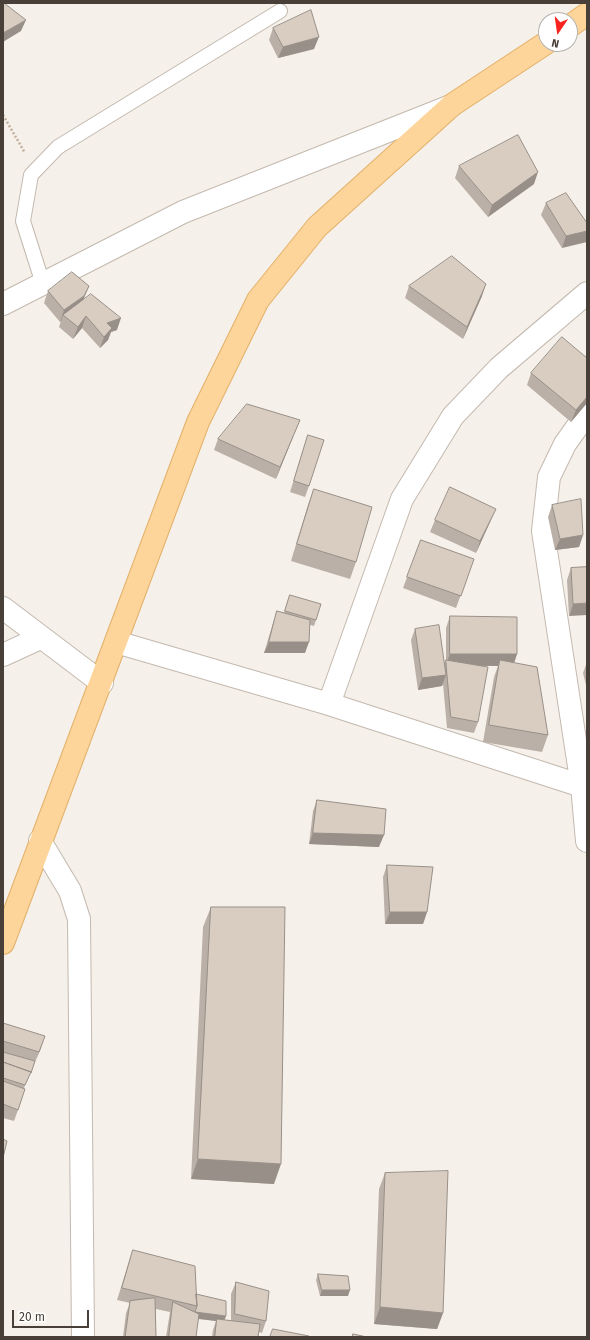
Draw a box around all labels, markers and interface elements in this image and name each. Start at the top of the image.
north arrow [538,12,578,52]
text: N [550,36,560,50]
scale bar [14,1302,91,1328]
text: 20 m [19,1310,45,1324]

